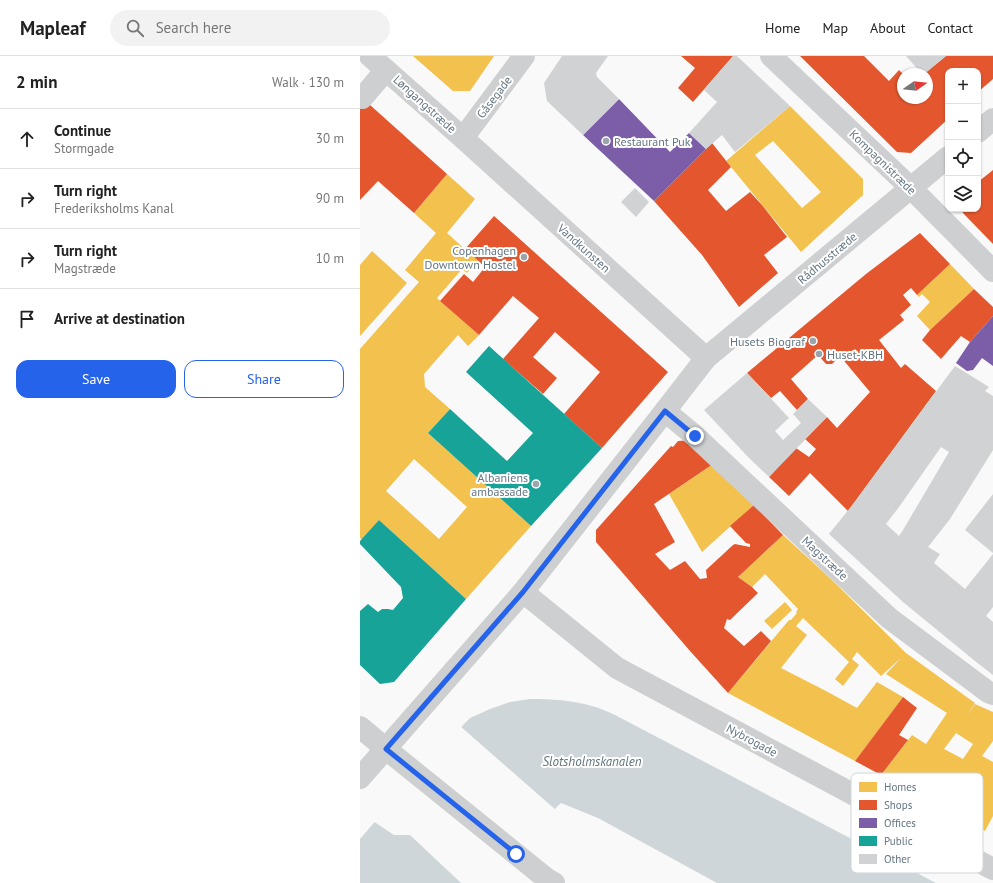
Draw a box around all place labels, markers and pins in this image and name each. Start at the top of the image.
place label: Restaurant Puk [614,134,691,149]
marker: Restaurant Puk [601,136,611,146]
place label: Copenhagen Downtown Hostel [425,243,516,272]
marker: Copenhagen Downtown Hostel [519,252,529,262]
place label: Husets Biograf [730,334,806,349]
marker: Husets Biograf [808,336,818,346]
place label: Huset-KBH [827,347,883,362]
marker: Huset-KBH [814,349,824,359]
place label: Albaniens ambassade [471,470,528,499]
marker: Albaniens ambassade [531,479,541,489]

